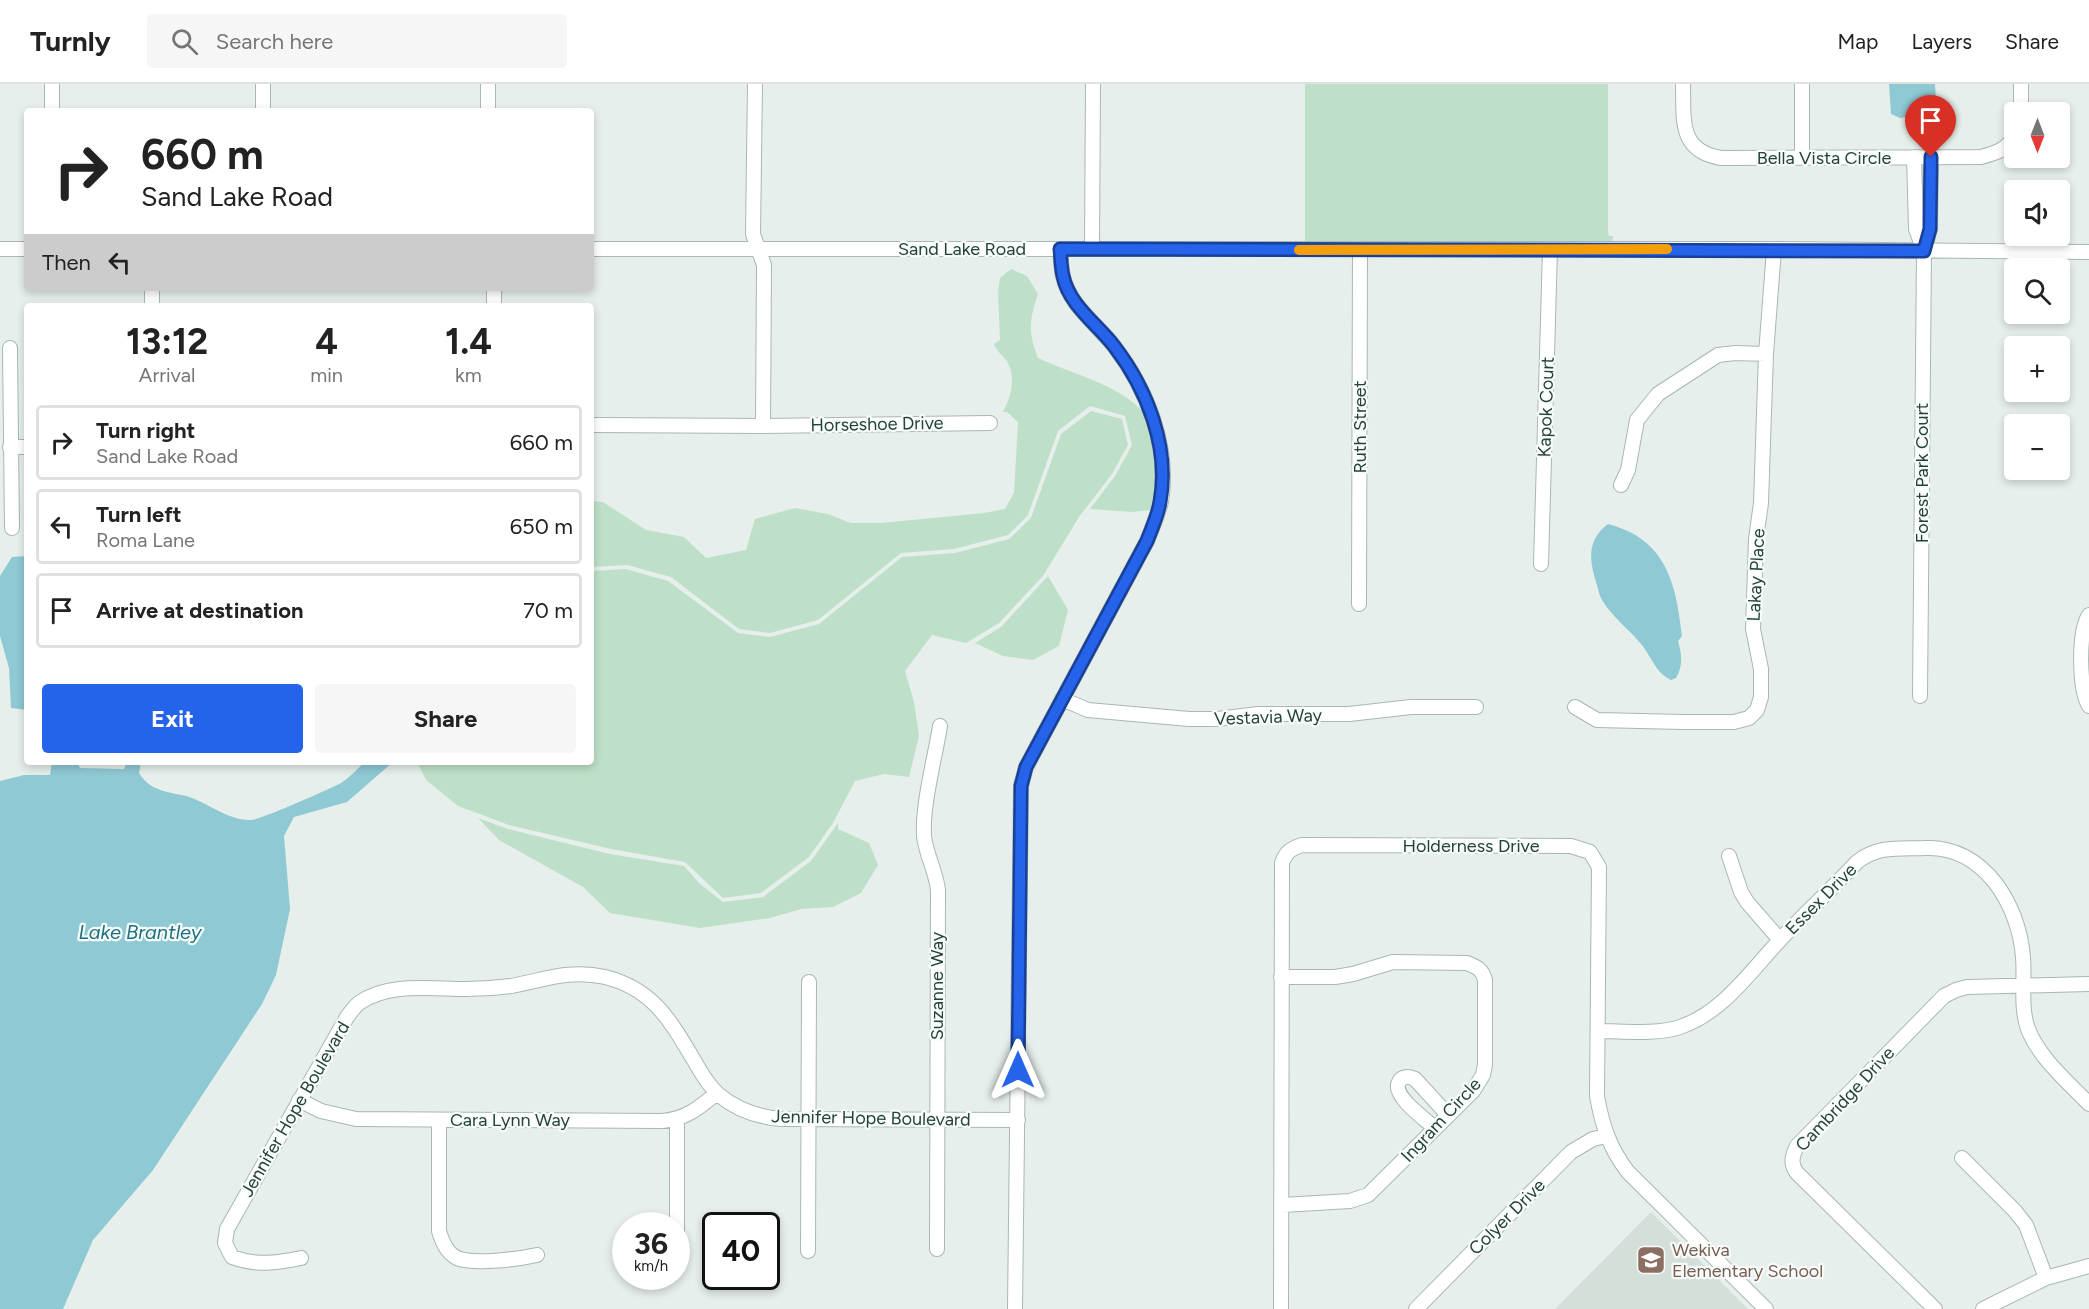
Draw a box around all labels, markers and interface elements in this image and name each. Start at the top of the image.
search box [147,14,567,68]
text: Turnly [30,24,111,58]
icon: search [168,25,201,58]
text: Search here [216,28,333,55]
text: Map [1838,29,1878,54]
text: Layers [1911,29,1972,54]
text: Share [2005,29,2059,54]
pin [1905,95,1956,157]
north arrow [2004,102,2070,168]
map controls [2004,102,2070,480]
icon: arrive [1914,104,1947,137]
text: 660 m [141,129,264,180]
icon: right [42,132,120,210]
street label: Bella Vista Circle [1757,147,1891,169]
text: Sand Lake Road [141,180,333,213]
button: sound [2004,180,2070,246]
street label: Sand Lake Road [898,238,1026,260]
icon: left [103,246,136,279]
text: Then [42,249,91,276]
button: search [2004,258,2070,324]
text: 13:12 [126,320,208,363]
text: 4 [315,320,338,363]
text: 1.4 [445,320,492,363]
button: + [2004,336,2070,402]
street label: Kapok Court [1533,356,1559,458]
text: Arrival [139,363,195,387]
text: min [310,363,343,387]
text: km [455,363,482,387]
street label: Ruth Street [1349,380,1371,474]
street label: Forest Park Court [1911,402,1933,543]
street label: Horseshoe Drive [810,412,944,436]
button: − [2004,414,2070,480]
text: Turn right [96,417,195,444]
icon: right [45,426,78,459]
text: 660 m [510,429,573,456]
text: Sand Lake Road [96,444,238,468]
text: Turn left [96,501,182,528]
icon: left [45,510,78,543]
text: 650 m [510,513,573,540]
text: Roma Lane [96,528,195,552]
street label: Lakay Place [1743,528,1769,622]
icon: arrive [45,594,78,627]
text: Arrive at destination [96,597,304,624]
text: 70 m [523,597,573,624]
button: Exit [42,684,303,753]
button: Share [315,684,576,753]
street label: Vestavia Way [1214,704,1323,730]
street label: Holderness Drive [1402,835,1540,857]
street label: Essex Drive [1781,859,1861,939]
water label: Lake Brantley [78,920,203,944]
street label: Suzanne Way [926,931,948,1040]
street label: Jennifer Hope Boulevard [236,1017,354,1201]
position arrow [986,1038,1050,1102]
street label: Cambridge Drive [1791,1042,1899,1156]
street label: Ingram Circle [1396,1073,1486,1167]
street label: Jennifer Hope Boulevard [771,1105,971,1131]
street label: Cara Lynn Way [450,1109,571,1131]
street label: Colyer Drive [1464,1174,1550,1260]
speed limit sign: 40 [702,1212,780,1290]
text: 36 [634,1225,668,1262]
place label: Wekiva Elementary School [1672,1239,1823,1282]
school or university icon: Wekiva Elementary School [1635,1244,1667,1276]
text: km/h [634,1257,668,1275]

